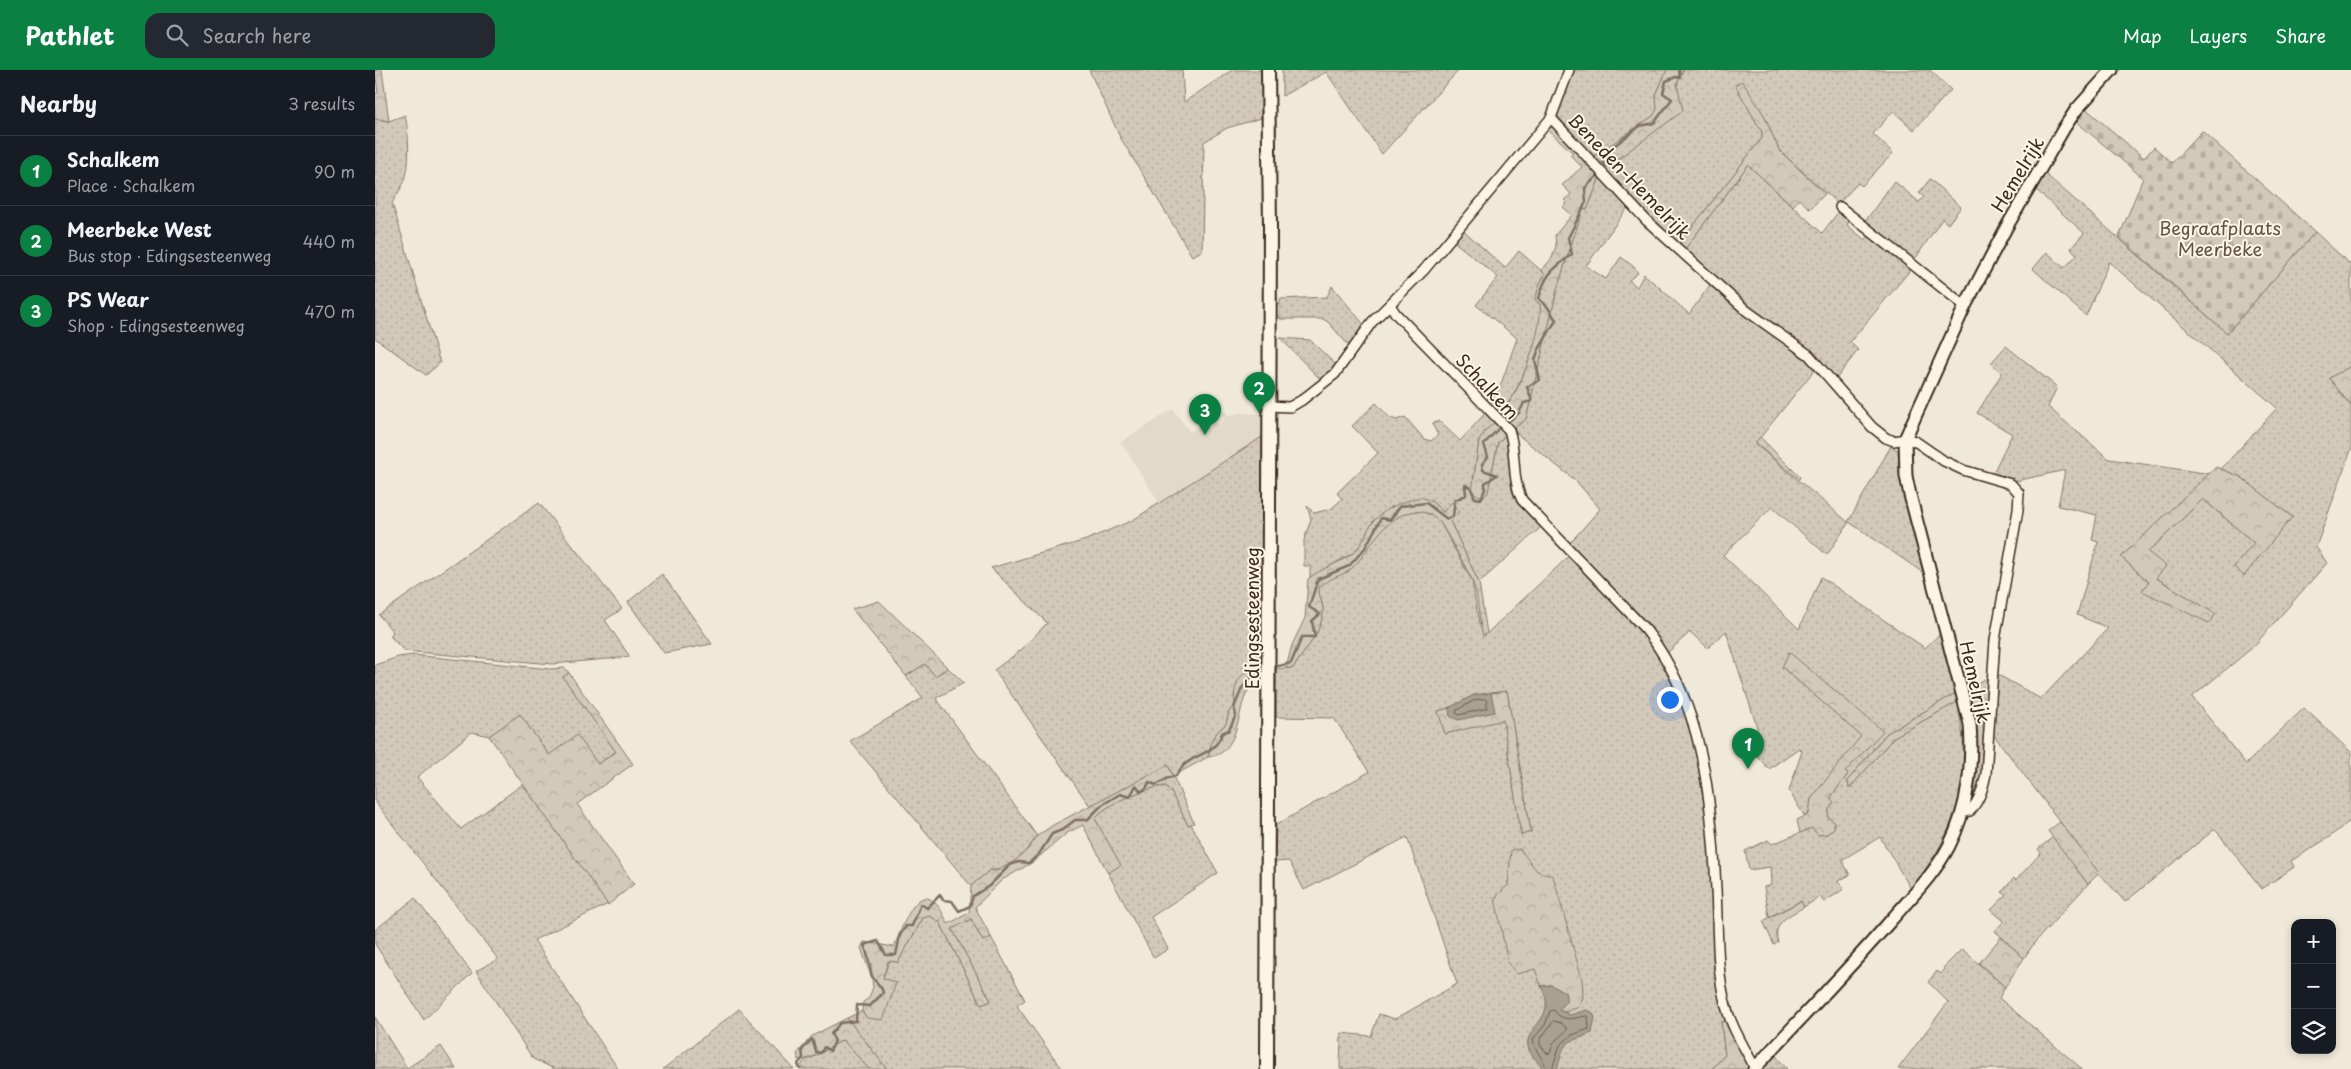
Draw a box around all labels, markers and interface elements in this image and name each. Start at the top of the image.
search box [145,13,495,58]
text: Pathlet [25,17,115,53]
icon: search [163,21,191,49]
text: Search here [203,21,311,49]
text: Map [2123,22,2162,49]
text: Layers [2190,22,2247,49]
text: Share [2275,22,2326,49]
text: Nearby [20,87,97,119]
text: 3 results [288,91,355,115]
street label: Beneden-Hemelrijk [1562,107,1698,245]
street label: Hemelrijk [1984,131,2050,217]
text: Schalkem [67,145,160,173]
text: 1 [32,159,40,183]
text: 90 m [314,159,355,183]
text: Place · Schalkem [67,173,195,197]
park label: Begraafplaats Meerbeke [2159,214,2281,262]
text: Meerbeke West [67,215,212,243]
text: 2 [30,229,42,253]
text: 440 m [303,229,355,253]
text: Bus stop · Edingsesteenweg [67,243,272,267]
text: PS Wear [67,285,149,313]
text: 3 [31,299,41,323]
text: 470 m [305,299,355,323]
text: Shop · Edingsesteenweg [67,313,245,337]
street label: Schalkem [1450,347,1526,425]
pin: 2 [1243,372,1275,413]
pin: 3 [1189,394,1221,435]
street label: Edingsesteenweg [1238,547,1265,689]
street label: Hemelrijk [1953,638,1999,726]
your location [1657,687,1683,713]
pin: 1 [1732,728,1764,769]
map controls [2291,919,2336,1054]
button: + [2291,919,2336,964]
button: − [2291,964,2336,1009]
button: layers [2291,1009,2336,1054]

